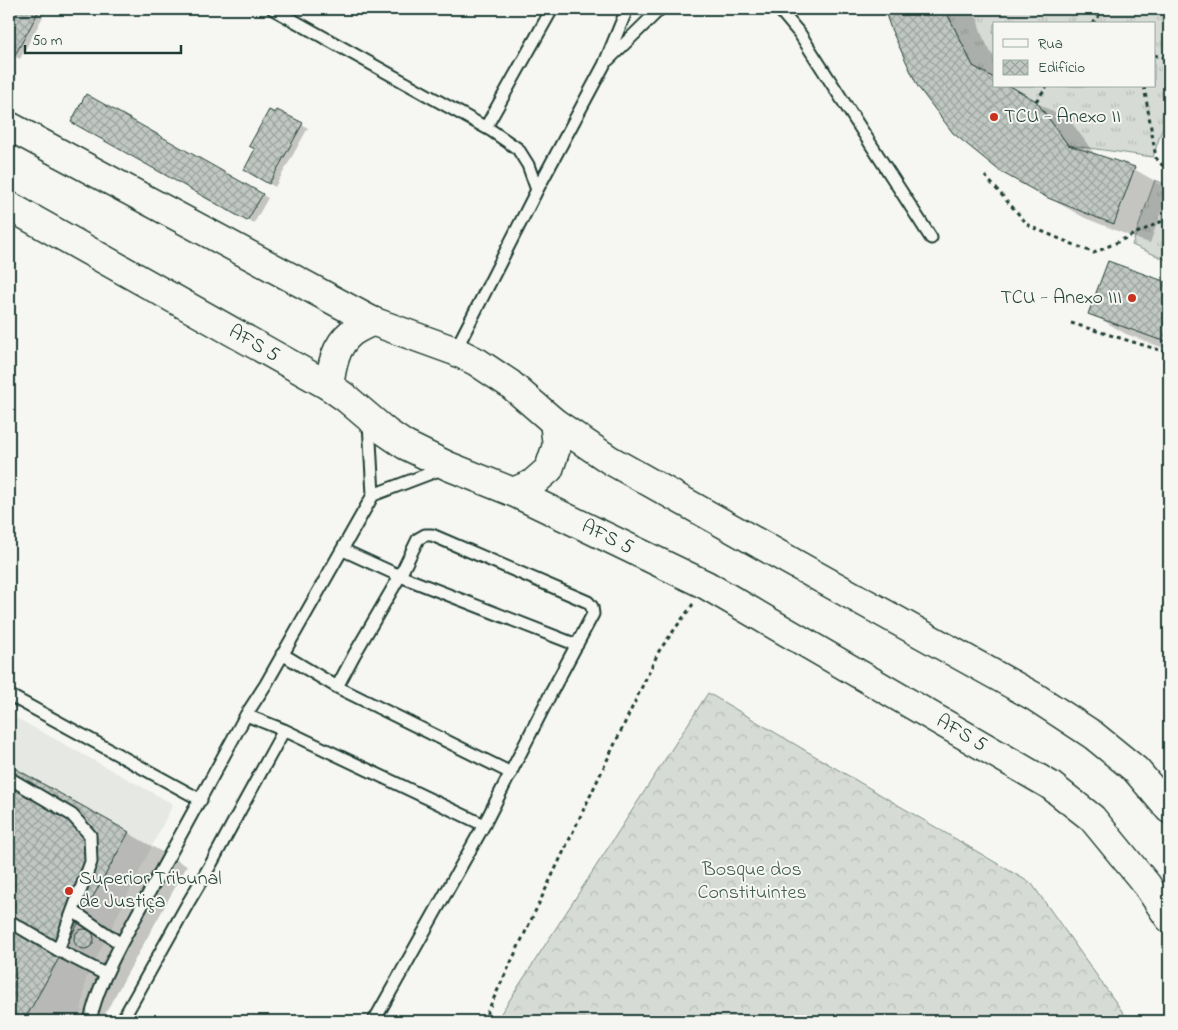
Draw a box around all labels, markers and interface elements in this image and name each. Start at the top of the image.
scale bar [25,22,181,54]
legend [993,22,1156,88]
text: 50 m [32,30,63,52]
text: Rua [1038,33,1063,55]
text: Edifício [1038,57,1085,79]
place label: TCU - Anexo II [1004,103,1121,132]
marker: TCU - Anexo II [988,111,1000,123]
place label: TCU - Anexo III [1000,284,1122,313]
marker: TCU - Anexo III [1126,292,1138,304]
street label: AFS 5 [223,318,285,370]
street label: AFS 5 [576,513,638,562]
street label: AFS 5 [931,707,992,760]
park label: Bosque dos Constituintes [697,856,807,908]
place label: Superior Tribunal de Justiça [79,865,222,917]
marker: Superior Tribunal de Justiça [63,885,75,897]

